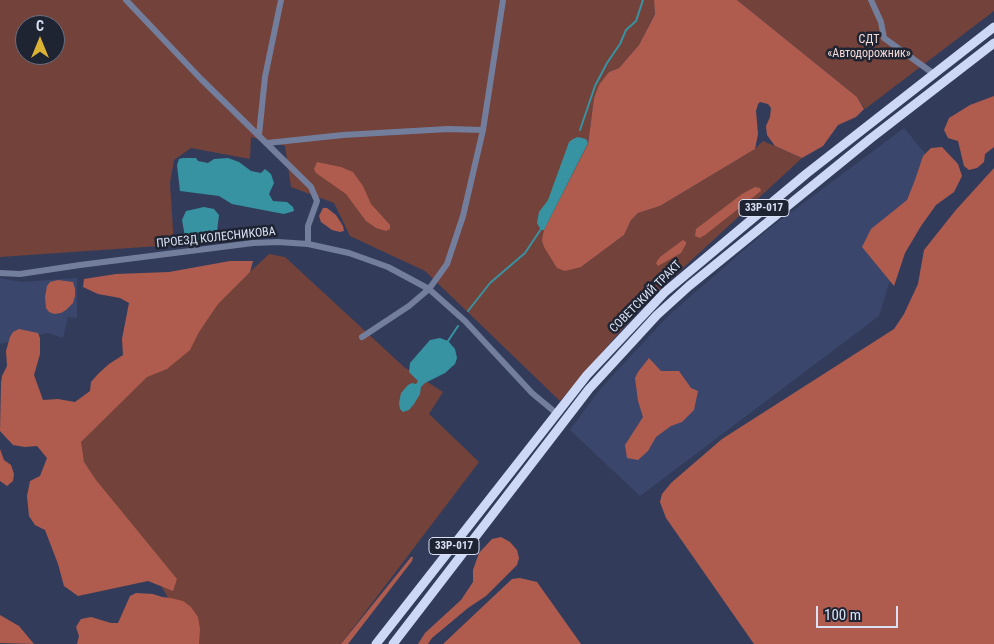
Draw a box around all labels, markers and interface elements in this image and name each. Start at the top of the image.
north arrow [15,15,65,65]
text: С [36,18,44,34]
park label: СДТ «Автодорожник» [827,33,911,61]
road number: 33Р-017 [739,200,789,217]
street label: ПРОЕЗД КОЛЕСНИКОВА [156,225,276,251]
street label: СОВЕТСКИЙ ТРАКТ [607,258,685,336]
road number: 33Р-017 [429,538,479,554]
scale bar [819,596,902,628]
text: 100 m [824,606,861,624]

